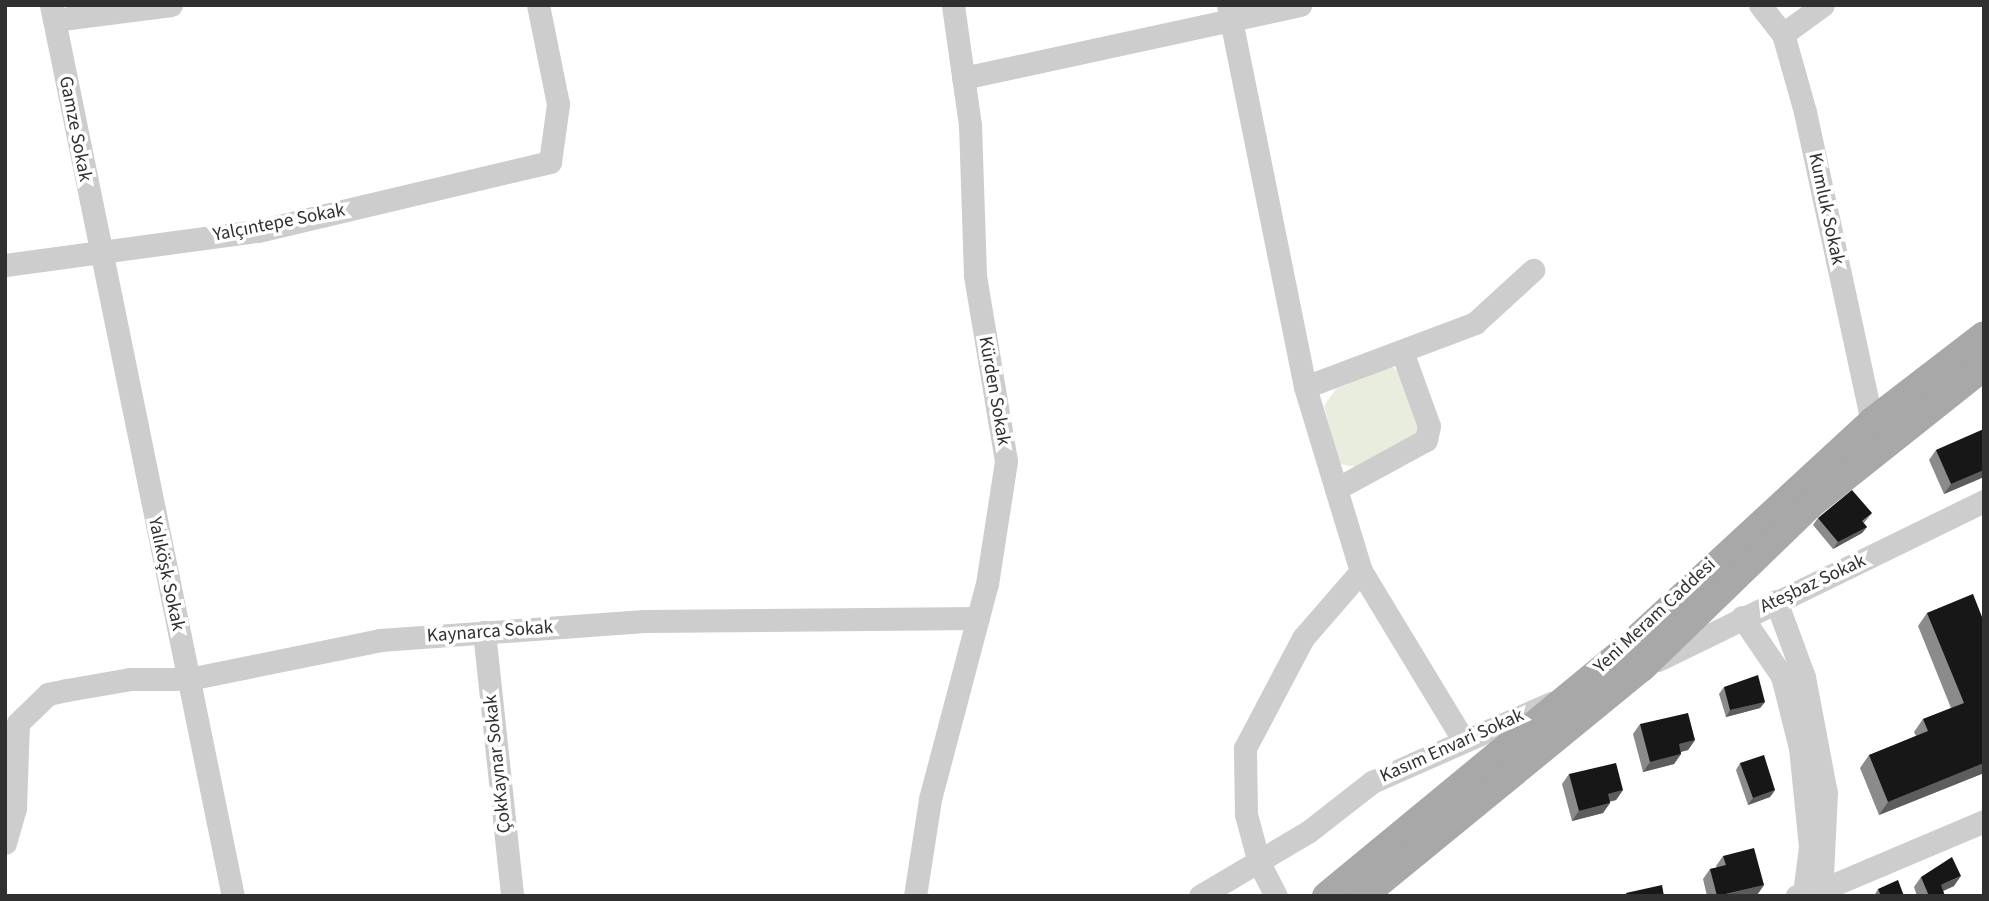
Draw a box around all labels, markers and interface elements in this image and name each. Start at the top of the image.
street label: Gamze Sokak [54,74,96,184]
street label: Kumluk Sokak [1803,151,1849,267]
street label: Yalçıntepe Sokak [211,199,347,247]
street label: Kürden Sokak [973,335,1015,447]
street label: Yalıköşk Sokak [143,515,189,633]
street label: Ateşbaz Sokak [1757,550,1869,618]
street label: Yeni Meram Caddesi [1589,554,1721,678]
street label: Kaynarca Sokak [426,616,554,648]
street label: ÇokKaynar Sokak [479,694,517,834]
street label: Kasım Envari Sokak [1377,704,1527,788]

